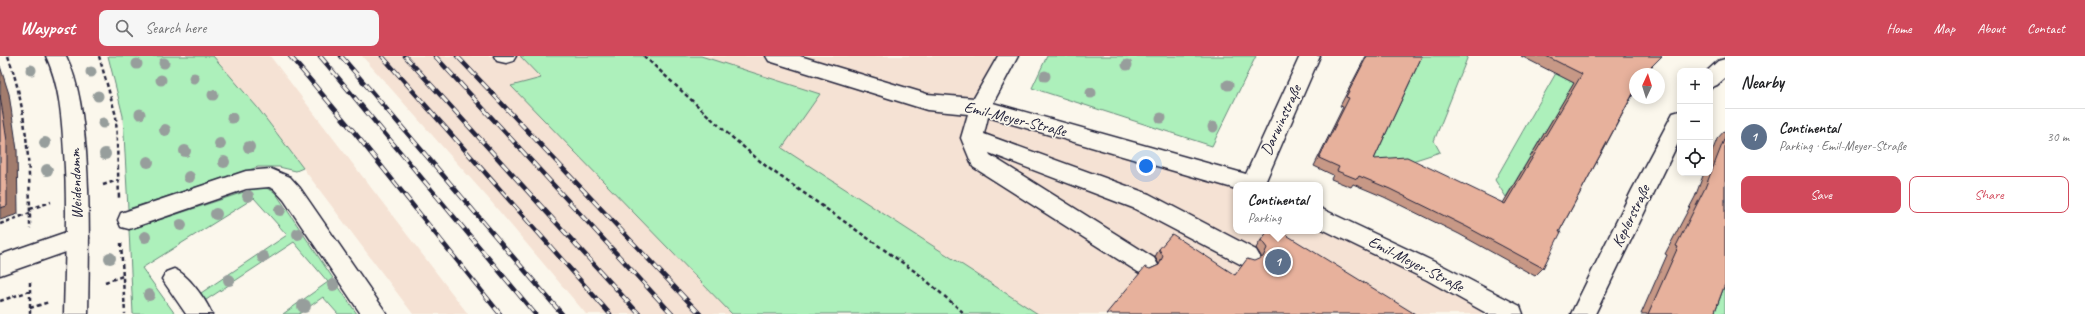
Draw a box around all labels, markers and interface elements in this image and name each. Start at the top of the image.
search box [99,10,379,46]
text: Waypost [20,16,75,40]
icon: search [113,17,135,39]
text: Search here [145,19,206,38]
text: Home [1886,20,1912,37]
text: Map [1934,20,1955,37]
text: About [1977,20,2005,37]
text: Contact [2027,20,2065,37]
north arrow [1629,68,1665,104]
map controls [1677,68,1713,176]
button: + [1677,68,1713,104]
text: Nearby [1741,72,1784,93]
street label: Darwinstraße [1256,80,1307,158]
street label: Emil-Meyer-Straße [962,97,1070,142]
button: − [1677,104,1713,140]
text: Continental [1779,119,1839,138]
text: 1 [1751,129,1757,145]
text: 30 m [2047,129,2069,145]
text: Parking · Emil-Meyer-Straße [1779,138,1906,154]
button: locate [1677,140,1713,176]
street label: Weidendamm [65,147,87,220]
your location [1136,156,1156,176]
button: Save [1741,176,1901,213]
button: Share [1909,176,2069,213]
street label: Keplerstraße [1607,180,1655,250]
popup [1233,182,1323,234]
text: Continental [1248,191,1308,210]
text: Parking [1248,210,1281,226]
street label: Emil-Meyer-Straße [1365,231,1469,297]
pin: 1 [1265,247,1291,277]

